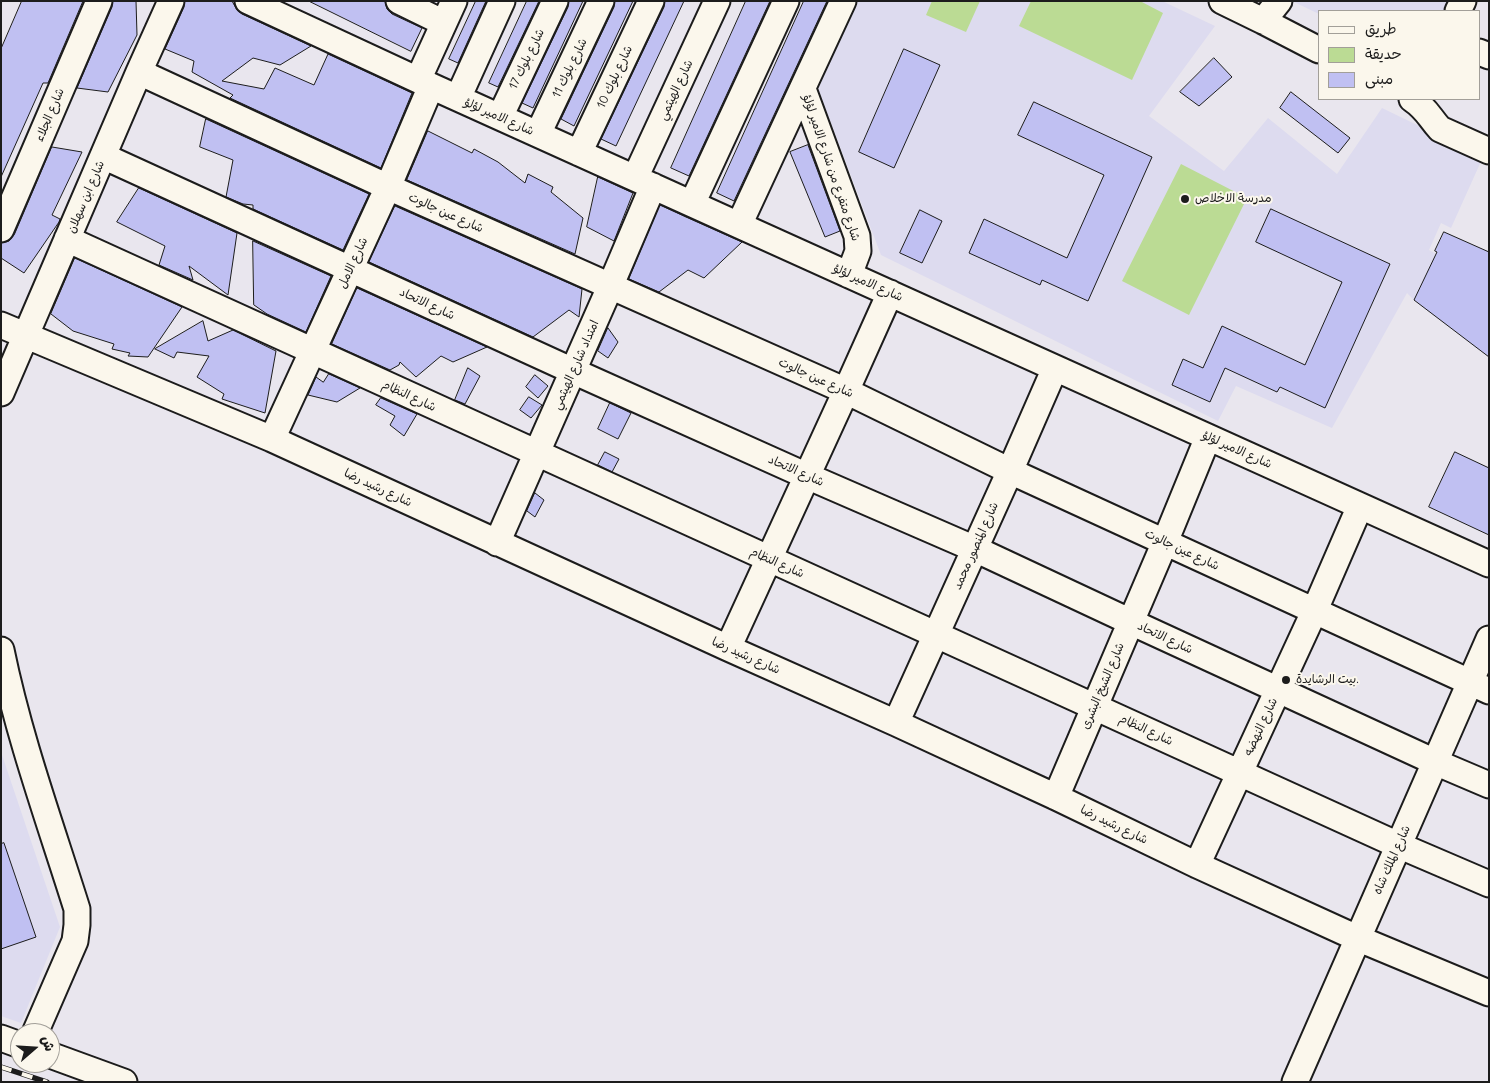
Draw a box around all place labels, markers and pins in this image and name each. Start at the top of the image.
place label: مدرسة الاخلاص [1195,192,1271,206]
marker: مدرسة الاخلاص [1179,193,1191,205]
place label: بيت الرشايدة. [1296,673,1359,687]
marker: بيت الرشايدة. [1280,674,1292,686]

